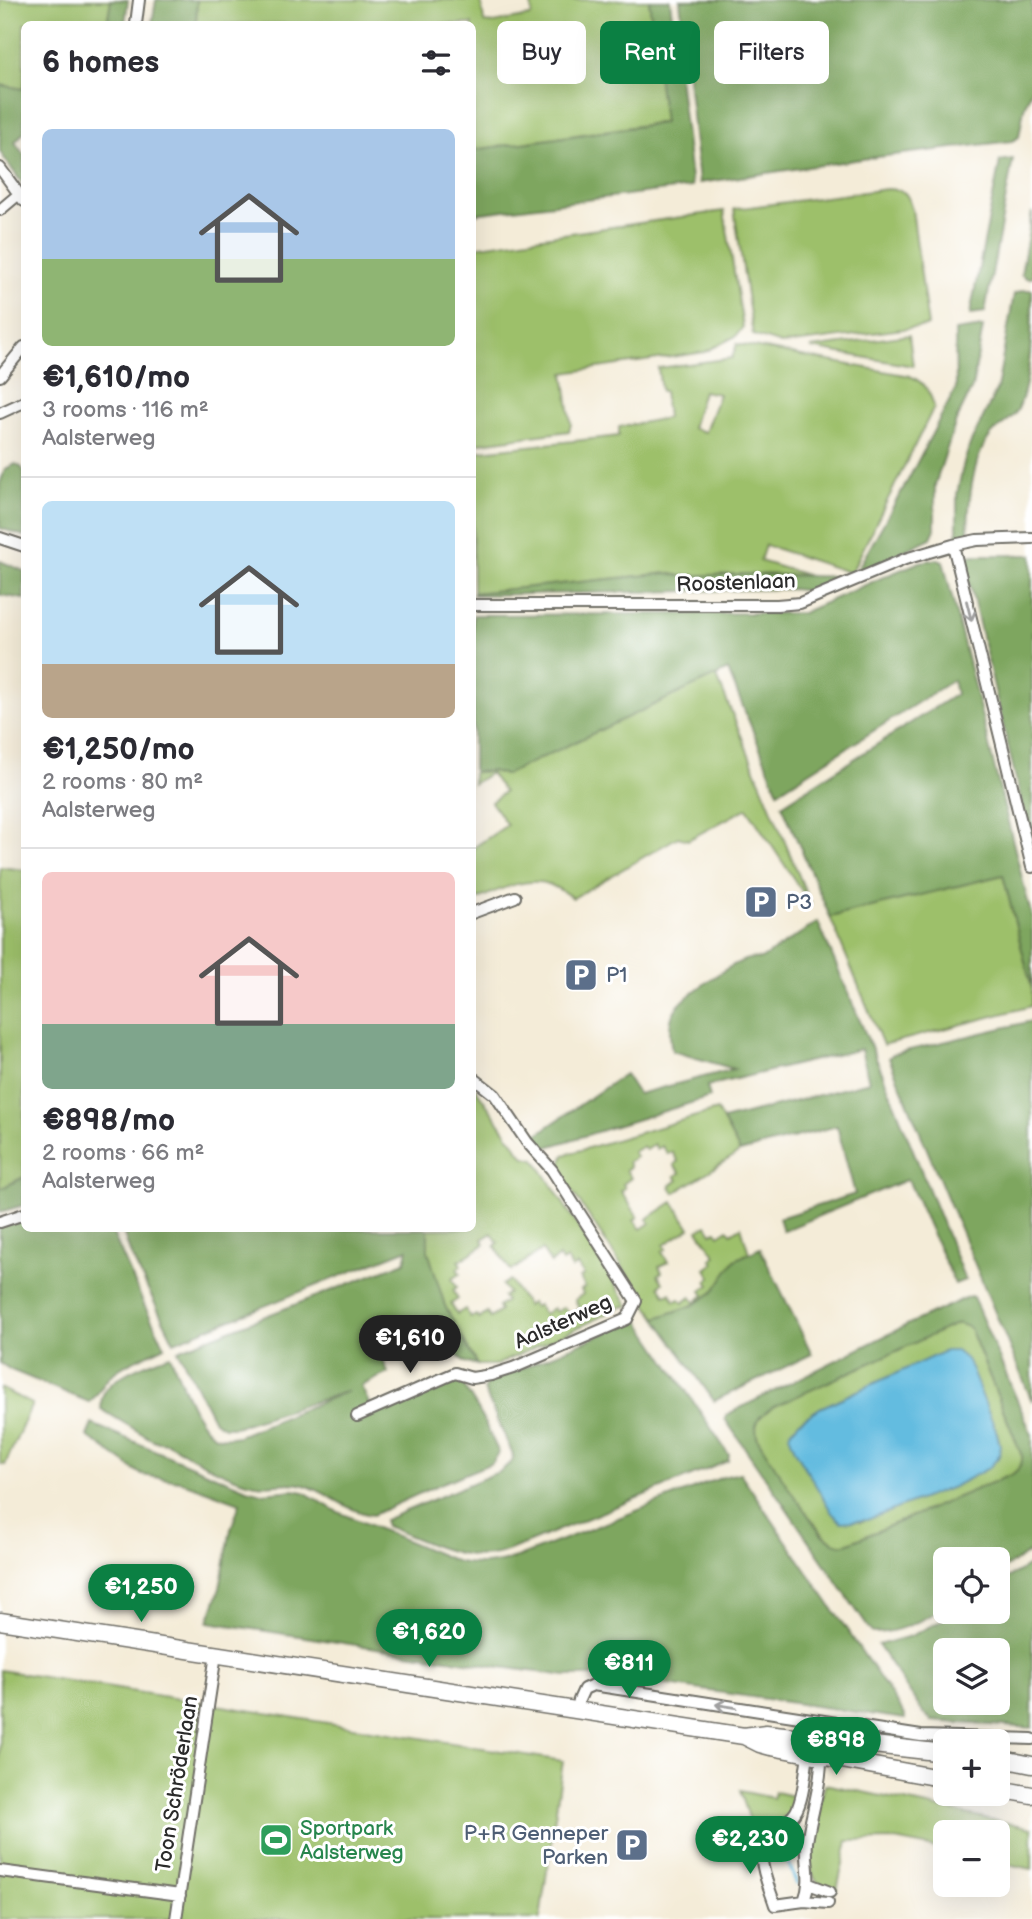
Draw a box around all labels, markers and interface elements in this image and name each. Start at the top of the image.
chip: Buy [497,21,586,84]
chip: Rent [600,21,700,84]
chip: Filters [714,21,829,84]
icon: filters [417,44,455,82]
text: 6 homes [42,45,159,81]
icon: home [186,175,312,301]
text: €1,610/mo [42,360,190,396]
text: 3 rooms · 116 m² [42,396,209,424]
text: Aalsterweg [42,424,156,452]
icon: home [186,547,312,673]
street label: Roostenlaan [676,568,796,598]
one-way arrow [963,599,976,622]
text: €1,250/mo [42,732,195,768]
text: 2 rooms · 80 m² [42,768,203,796]
text: Aalsterweg [42,796,156,824]
parking icon: P3 [742,883,780,921]
place label: P3 [786,890,812,915]
icon: home [186,918,312,1044]
parking icon: P1 [562,956,600,994]
place label: P1 [606,963,627,988]
text: €898/mo [42,1103,175,1139]
text: 2 rooms · 66 m² [42,1139,204,1167]
text: Aalsterweg [42,1167,156,1195]
street label: Aalsterweg [511,1289,615,1355]
pin: €1,610 [353,1316,467,1375]
text: €1,610 [375,1324,445,1352]
map controls [933,1547,1010,1897]
button: locate [933,1547,1010,1624]
pin: €1,250 [84,1564,198,1624]
text: €1,250 [104,1573,178,1601]
pin: €1,620 [372,1610,486,1669]
text: €1,620 [392,1618,466,1646]
button: layers [933,1638,1010,1715]
pin: €811 [588,1640,670,1700]
text: €811 [604,1649,654,1677]
street label: Toon Schröderlaan [151,1694,203,1874]
one-way arrow [715,1699,737,1712]
pin: €898 [795,1718,877,1777]
text: €898 [807,1726,865,1754]
button: + [933,1729,1010,1806]
place label: Sportpark Aalsterweg [300,1816,404,1865]
pin: €2,230 [693,1816,807,1876]
button: − [933,1820,1010,1897]
sports icon: Sportpark Aalsterweg [257,1821,295,1859]
place label: P+R Genneper Parken [464,1821,608,1870]
text: €2,230 [711,1825,789,1853]
parking icon: P+R Genneper Parken [613,1826,651,1864]

